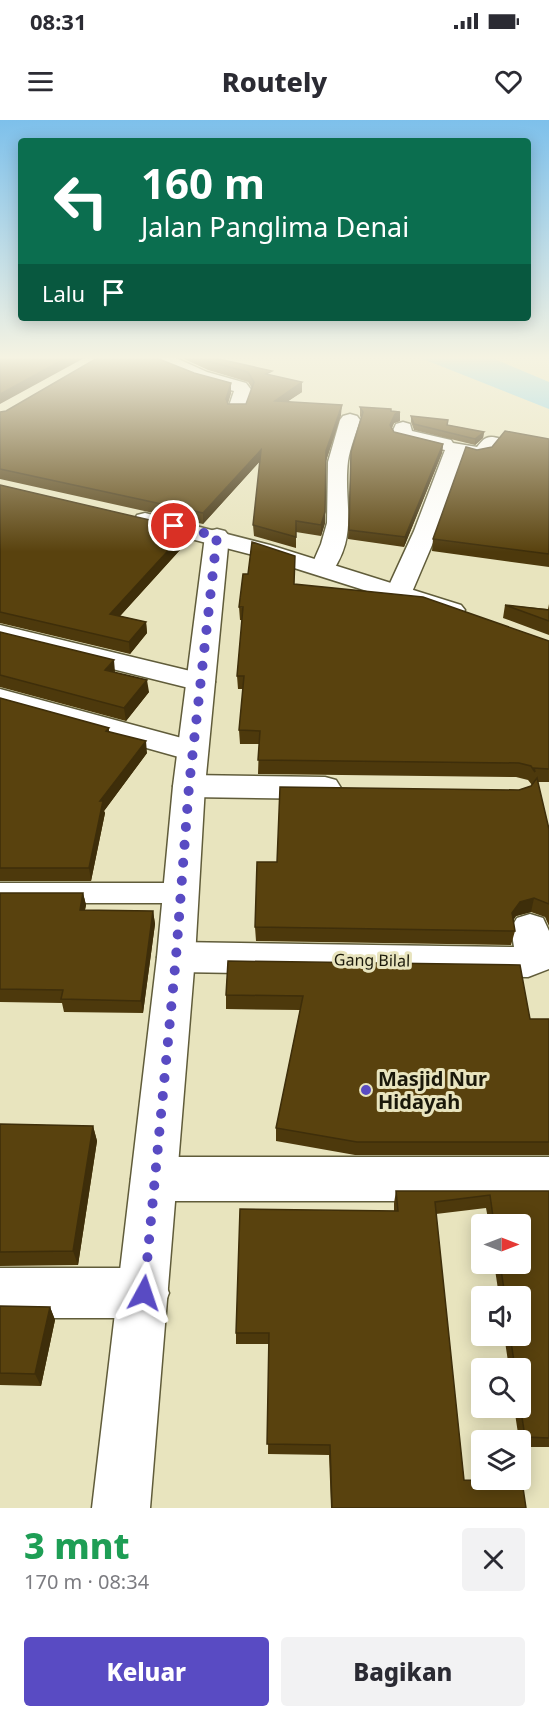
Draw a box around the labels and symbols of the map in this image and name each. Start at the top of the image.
pin [148,500,199,551]
street label: Gang Bilal [334,948,410,972]
place label: Masjid Nur Hidayah [378,1065,487,1115]
marker: Masjid Nur Hidayah [359,1083,373,1097]
north arrow [471,1214,531,1274]
position arrow [112,1261,176,1325]

